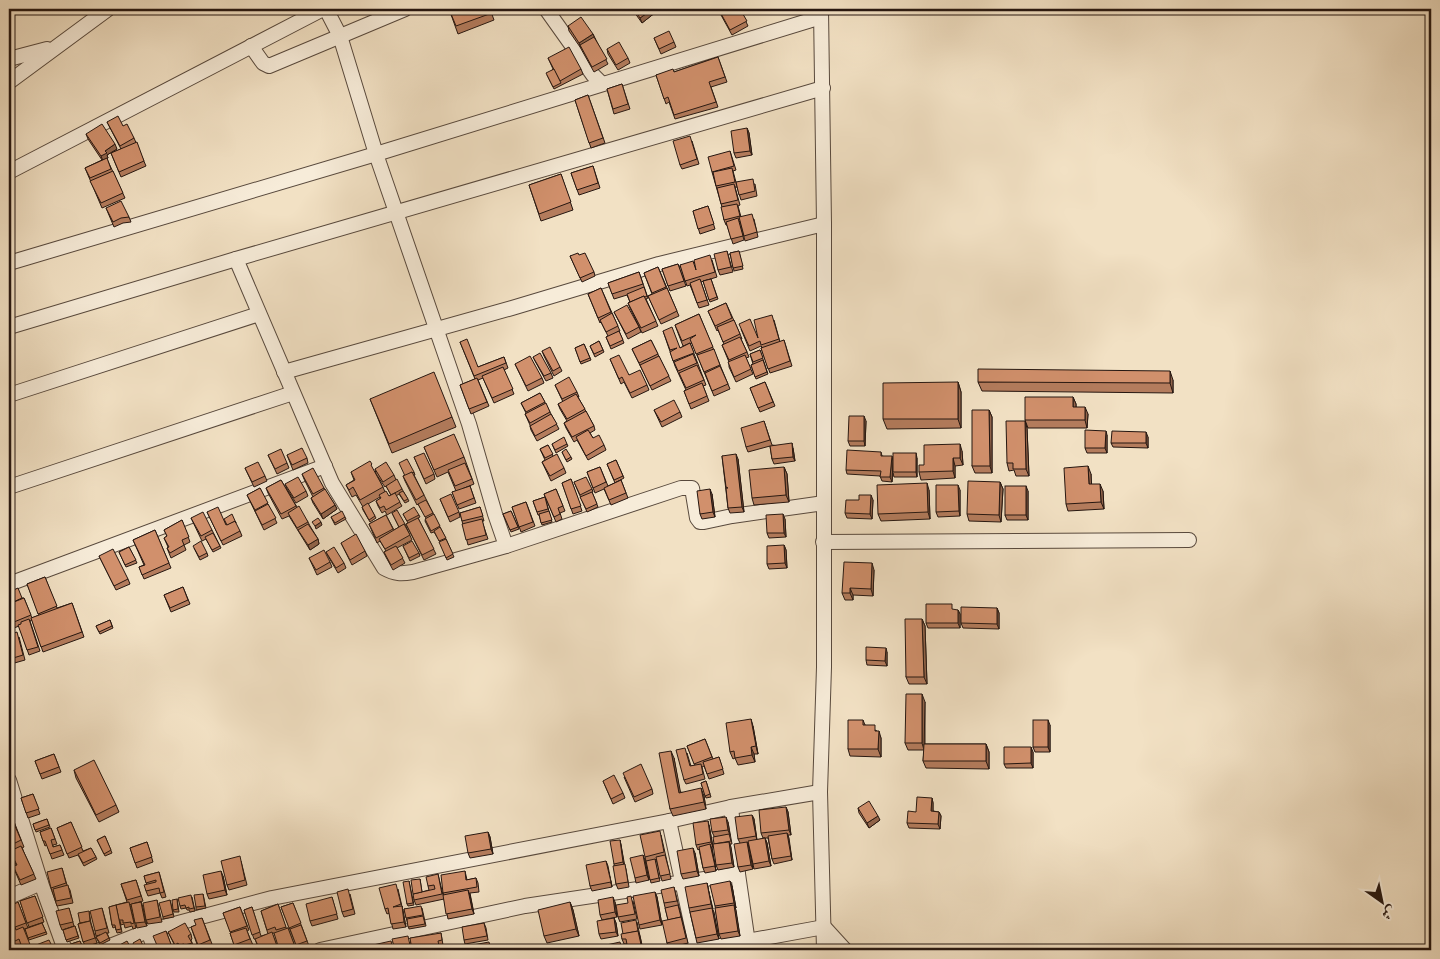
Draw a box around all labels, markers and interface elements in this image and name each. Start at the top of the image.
north arrow [1358,876,1408,926]
text: ش [1378,901,1399,923]

